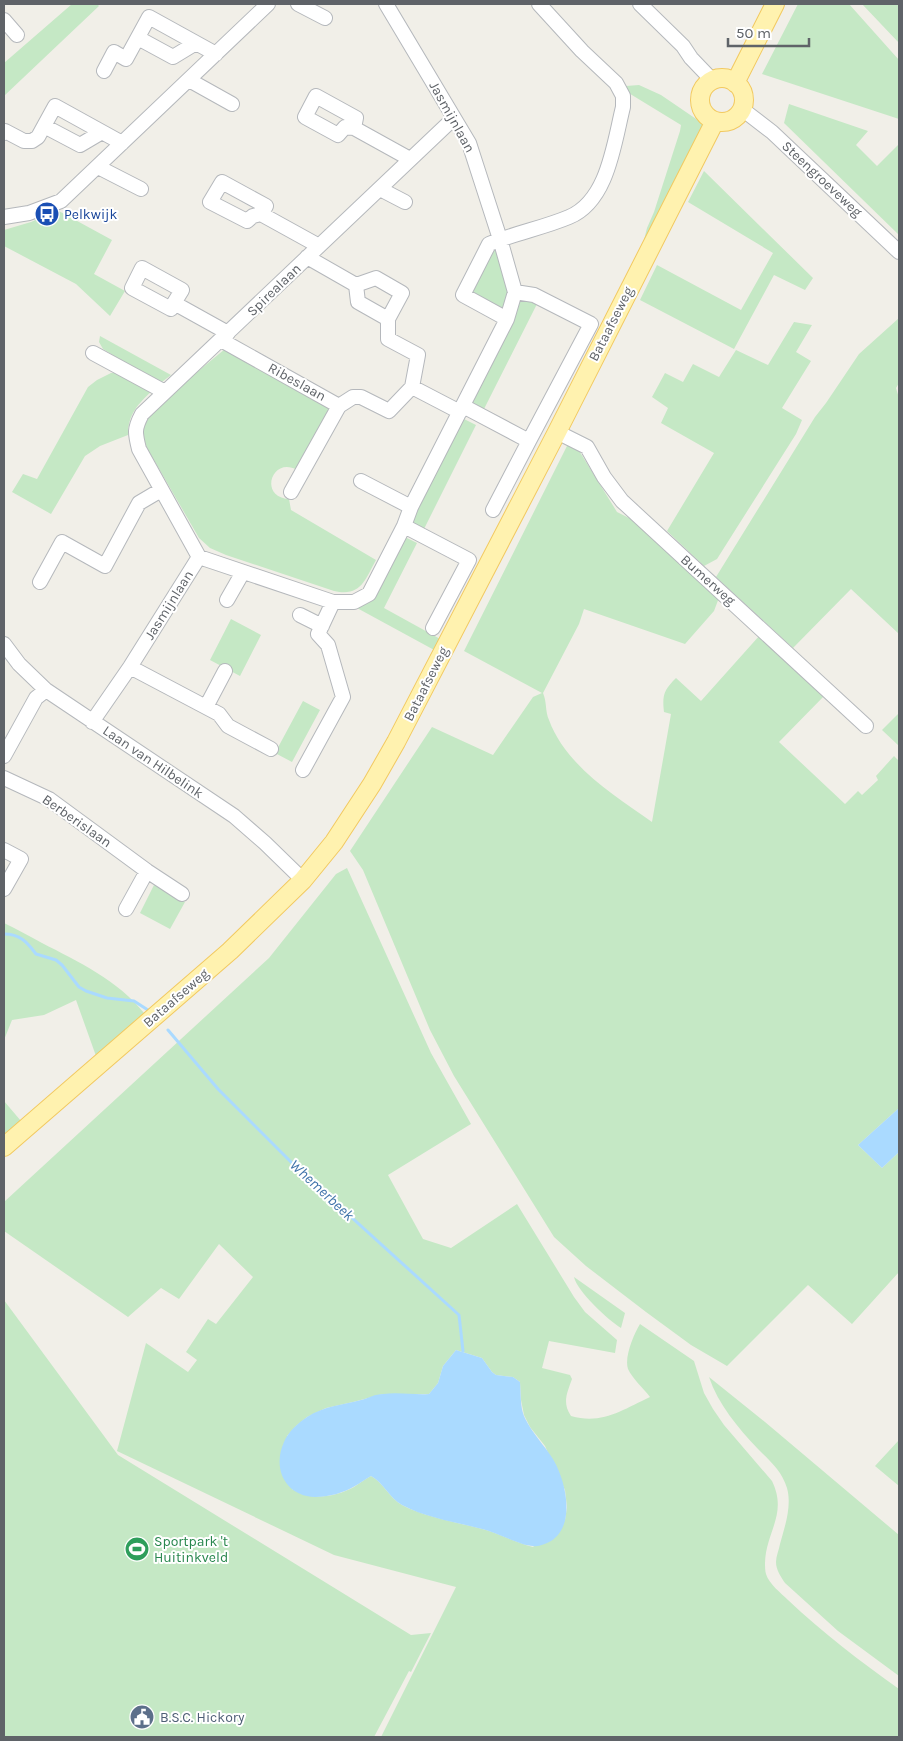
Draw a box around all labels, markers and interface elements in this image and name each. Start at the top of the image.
scale bar [728,15,809,47]
text: 50 m [736,24,771,42]
street label: Jasmijnlaan [426,79,478,155]
street label: Steengroeveweg [778,137,866,221]
bus stop icon: Pelkwijk [34,201,60,227]
place label: Pelkwijk [64,206,117,223]
street label: Spirealaan [243,260,305,320]
street label: Bataafseweg [585,284,637,364]
street label: Ribeslaan [265,359,329,405]
street label: Bumerweg [677,551,739,609]
street label: Jasmijnlaan [141,567,197,643]
street label: Bataafseweg [400,644,452,724]
street label: Laan van Hilbelink [99,722,207,802]
street label: Berberislaan [39,791,115,851]
street label: Bataafseweg [140,965,212,1031]
water label: Whemerbeek [286,1156,358,1225]
place label: Sportpark 't Huitinkveld [154,1533,228,1566]
sports icon: Sportpark 't Huitinkveld [124,1536,150,1562]
public building icon: B.S.C. Hickory [129,1704,155,1730]
place label: B.S.C. Hickory [160,1709,245,1726]

